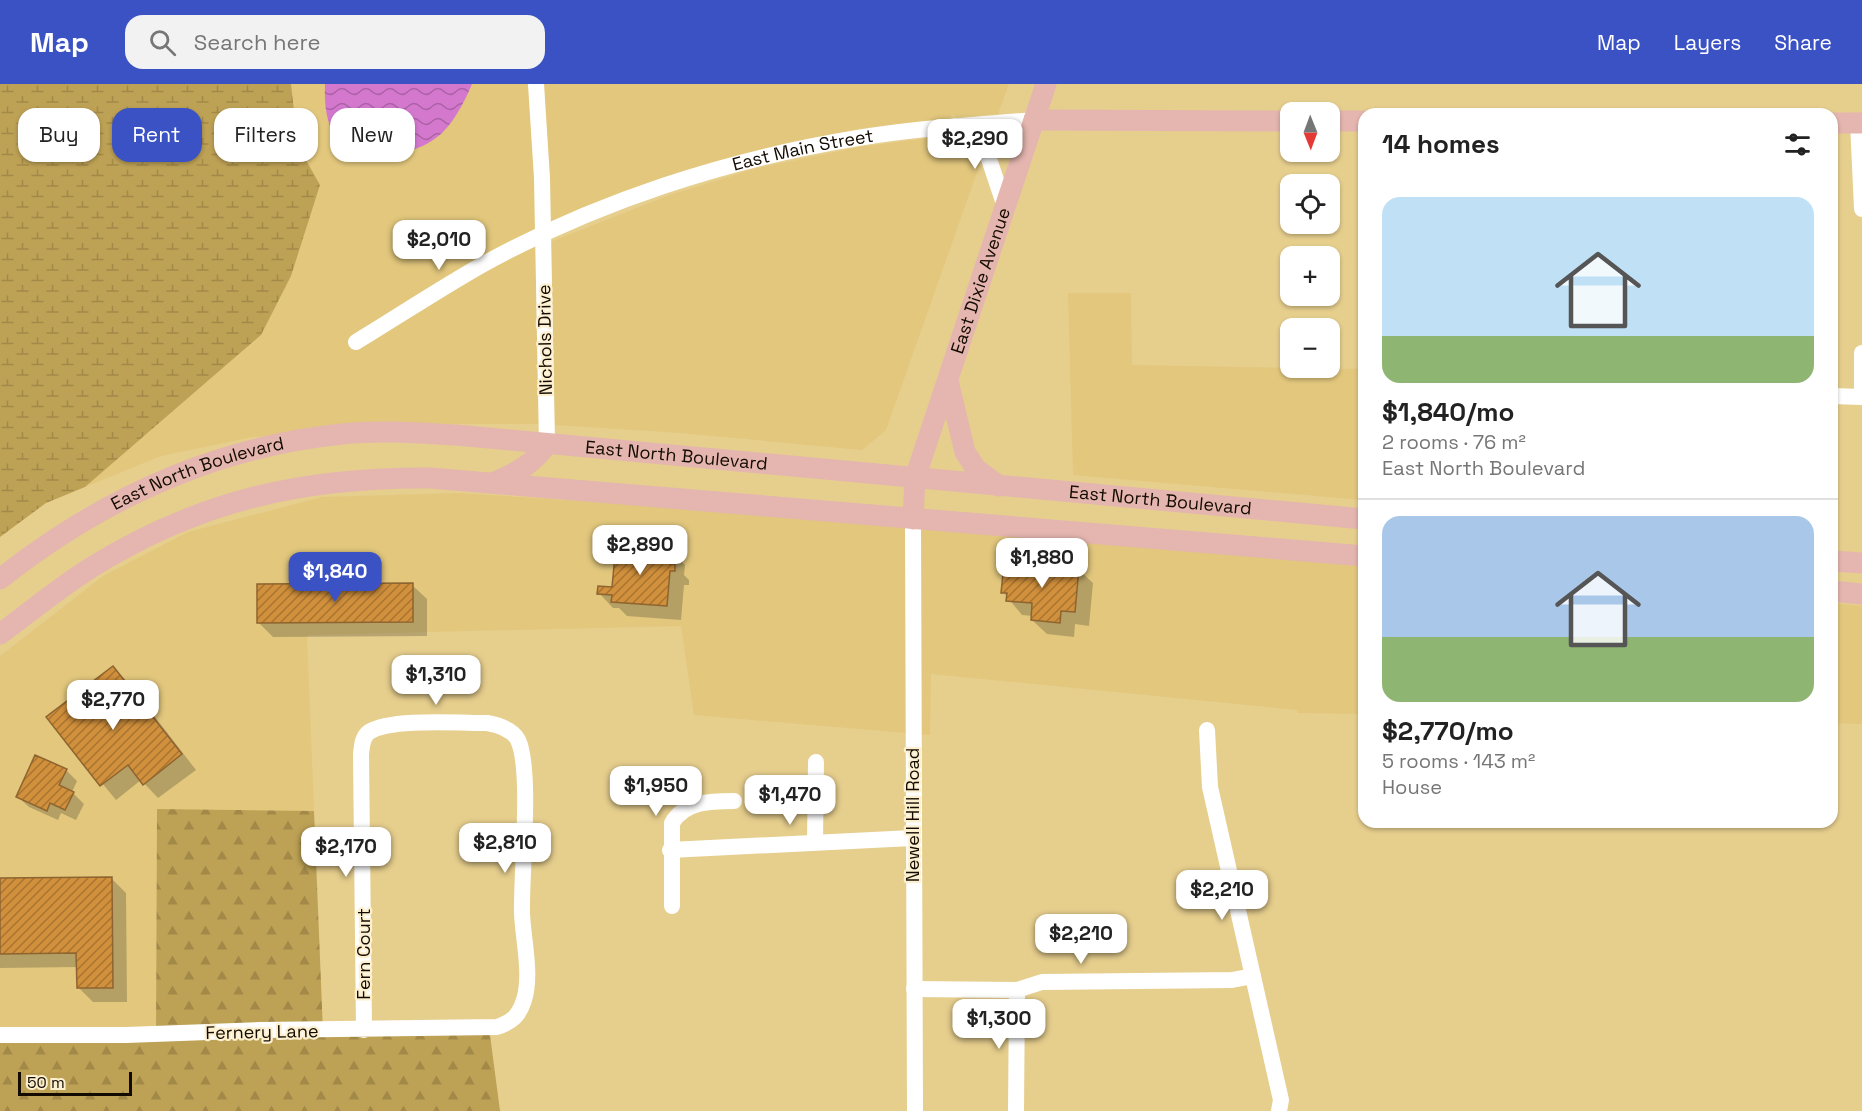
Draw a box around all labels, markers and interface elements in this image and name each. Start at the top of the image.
search box [125,15,545,69]
text: Map [30,24,89,60]
icon: search [146,26,179,59]
text: Search here [194,28,321,56]
text: Map [1597,29,1641,56]
text: Layers [1674,29,1741,56]
text: Share [1774,29,1832,56]
north arrow [1280,102,1340,162]
map controls [1280,102,1340,378]
chip: Buy [18,108,100,162]
chip: Rent [112,108,202,162]
chip: Filters [214,108,318,162]
chip: New [330,108,415,162]
pin: $2,290 [926,119,1024,170]
street label: East Main Street [730,124,875,176]
text: $2,290 [942,125,1009,151]
text: 14 homes [1382,127,1500,161]
icon: filters [1781,128,1814,161]
button: locate [1280,174,1340,234]
street label: East Dixie Avenue [945,204,1015,357]
pin: $2,010 [390,220,488,271]
text: $2,010 [407,226,471,252]
icon: home [1544,236,1652,344]
button: + [1280,246,1340,306]
street label: Nichols Drive [532,284,557,396]
button: − [1280,318,1340,378]
text: $1,840/mo [1382,395,1514,429]
text: 2 rooms · 76 m² [1382,429,1526,455]
street label: East North Boulevard [107,431,286,515]
street label: East North Boulevard [584,435,769,475]
text: East North Boulevard [1382,455,1585,481]
street label: East North Boulevard [1068,480,1253,520]
pin: $2,890 [591,525,689,576]
text: $2,890 [606,531,674,557]
pin: $1,880 [993,538,1091,589]
text: $1,880 [1010,544,1074,570]
pin: $1,840 [286,552,384,603]
icon: home [1544,555,1652,663]
text: $1,840 [303,558,367,584]
pin: $1,310 [387,655,485,706]
text: $1,310 [406,661,466,687]
pin: $2,770 [64,680,162,731]
text: $2,770 [81,686,145,712]
text: $2,770/mo [1382,714,1514,748]
street label: Newell Hill Road [901,748,924,882]
text: 5 rooms · 143 m² [1382,748,1535,774]
pin: $1,950 [607,766,705,817]
text: $1,950 [624,772,688,798]
text: House [1382,774,1442,800]
pin: $1,470 [741,775,839,826]
text: $1,470 [759,781,821,807]
pin: $2,810 [456,823,554,874]
pin: $2,170 [297,827,395,878]
text: $2,810 [473,829,537,855]
text: $2,170 [315,833,377,859]
pin: $2,210 [1173,870,1271,921]
text: $2,210 [1190,876,1254,902]
street label: Fern Court [352,908,375,1000]
pin: $2,210 [1032,914,1130,965]
text: $2,210 [1049,920,1113,946]
pin: $1,300 [950,999,1048,1050]
text: $1,300 [966,1005,1032,1031]
street label: Fernery Lane [205,1019,319,1044]
scale bar [18,1069,132,1096]
text: 50 m [27,1072,65,1093]

